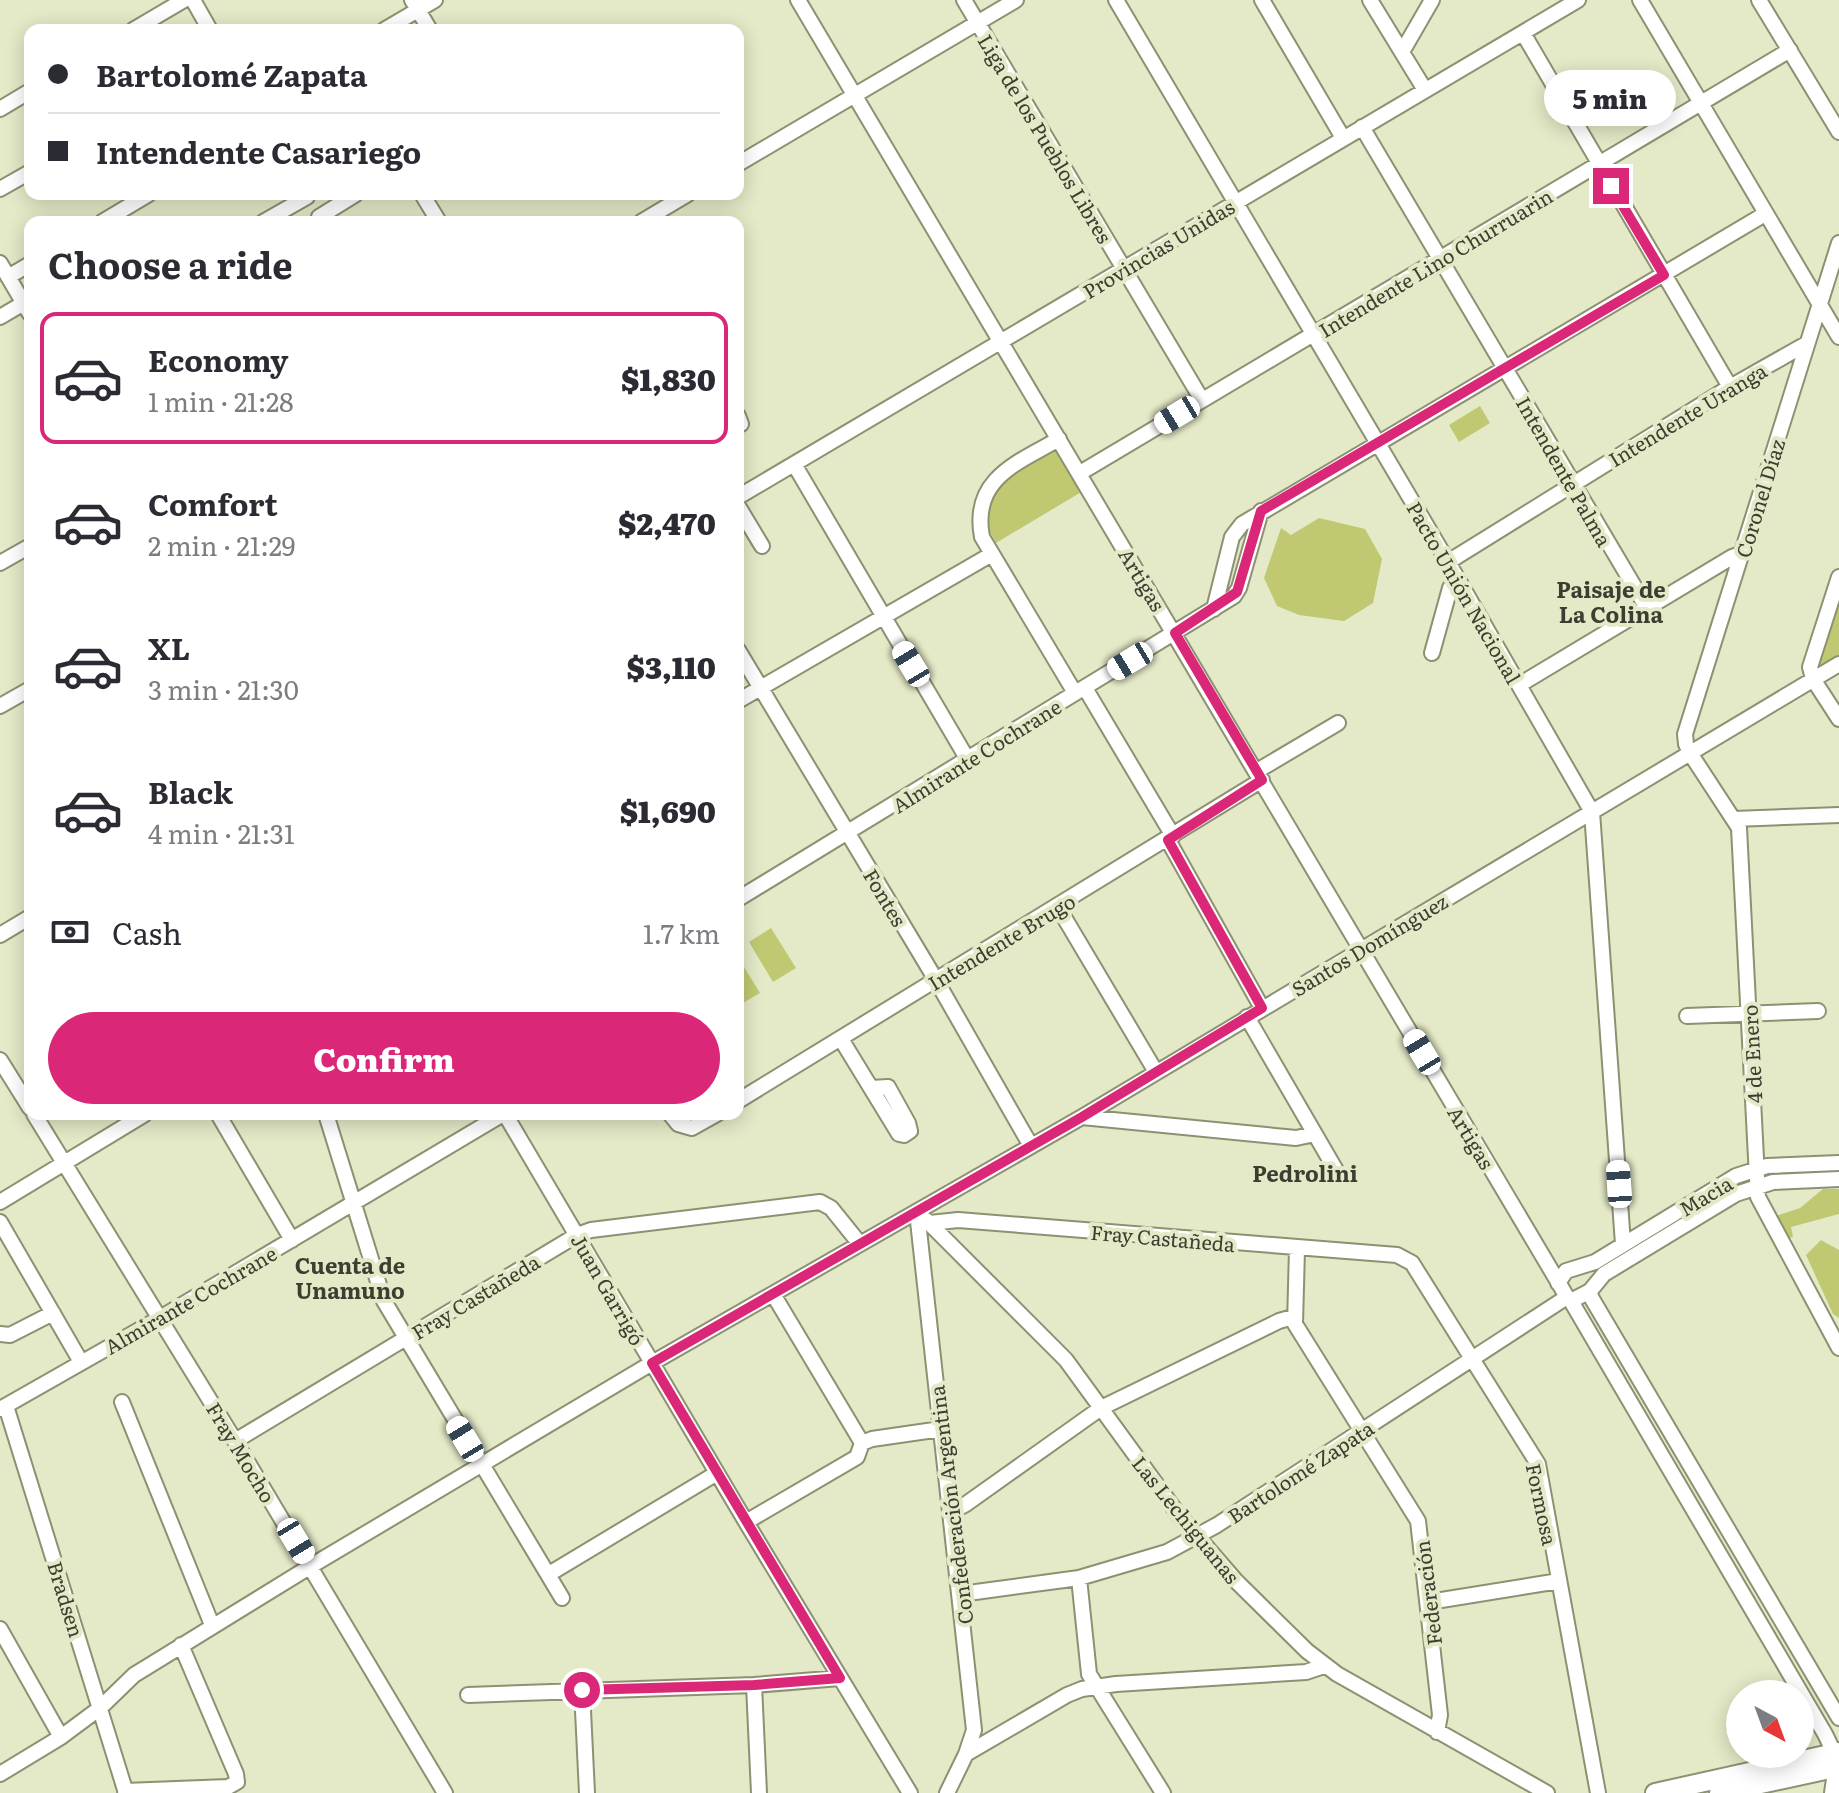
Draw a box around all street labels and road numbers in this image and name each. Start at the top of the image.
street label: Liga de los Pueblos Libres [972,28,1120,248]
street label: Intendente Lino Churruarin [1312,180,1558,344]
street label: Provincias Unidas [1076,191,1240,305]
street label: Intendente Uranga [1602,355,1772,473]
street label: Intendente Palma [1510,390,1620,552]
street label: Coronel Díaz [1727,435,1791,561]
street label: Pacto Unión Nacional [1400,495,1530,689]
street label: Artigas [1112,542,1174,616]
street label: Almirante Cochrane [886,691,1066,819]
street label: Fontes [857,862,915,932]
street label: Intendente Brugo [922,885,1080,997]
street label: Santos Domínguez [1285,885,1453,1003]
street label: 4 de Enero [1733,1004,1769,1104]
street label: Artigas [1441,1100,1503,1174]
street label: Macia [1673,1167,1738,1223]
street label: Fray Castañeda [1090,1216,1237,1258]
street label: Juan Garrigó [565,1228,653,1350]
street label: Almirante Cochrane [98,1237,282,1361]
street label: Fray Castañeda [405,1246,545,1346]
street label: Confederación Argentina [920,1384,980,1626]
street label: Fray Mocho [200,1396,284,1508]
street label: Bartolomé Zapata [1221,1412,1379,1530]
street label: Las Lechiguanas [1126,1449,1248,1589]
street label: Formosa [1520,1460,1566,1548]
street label: Federación [1406,1539,1448,1647]
street label: Bradsen [41,1557,93,1641]

